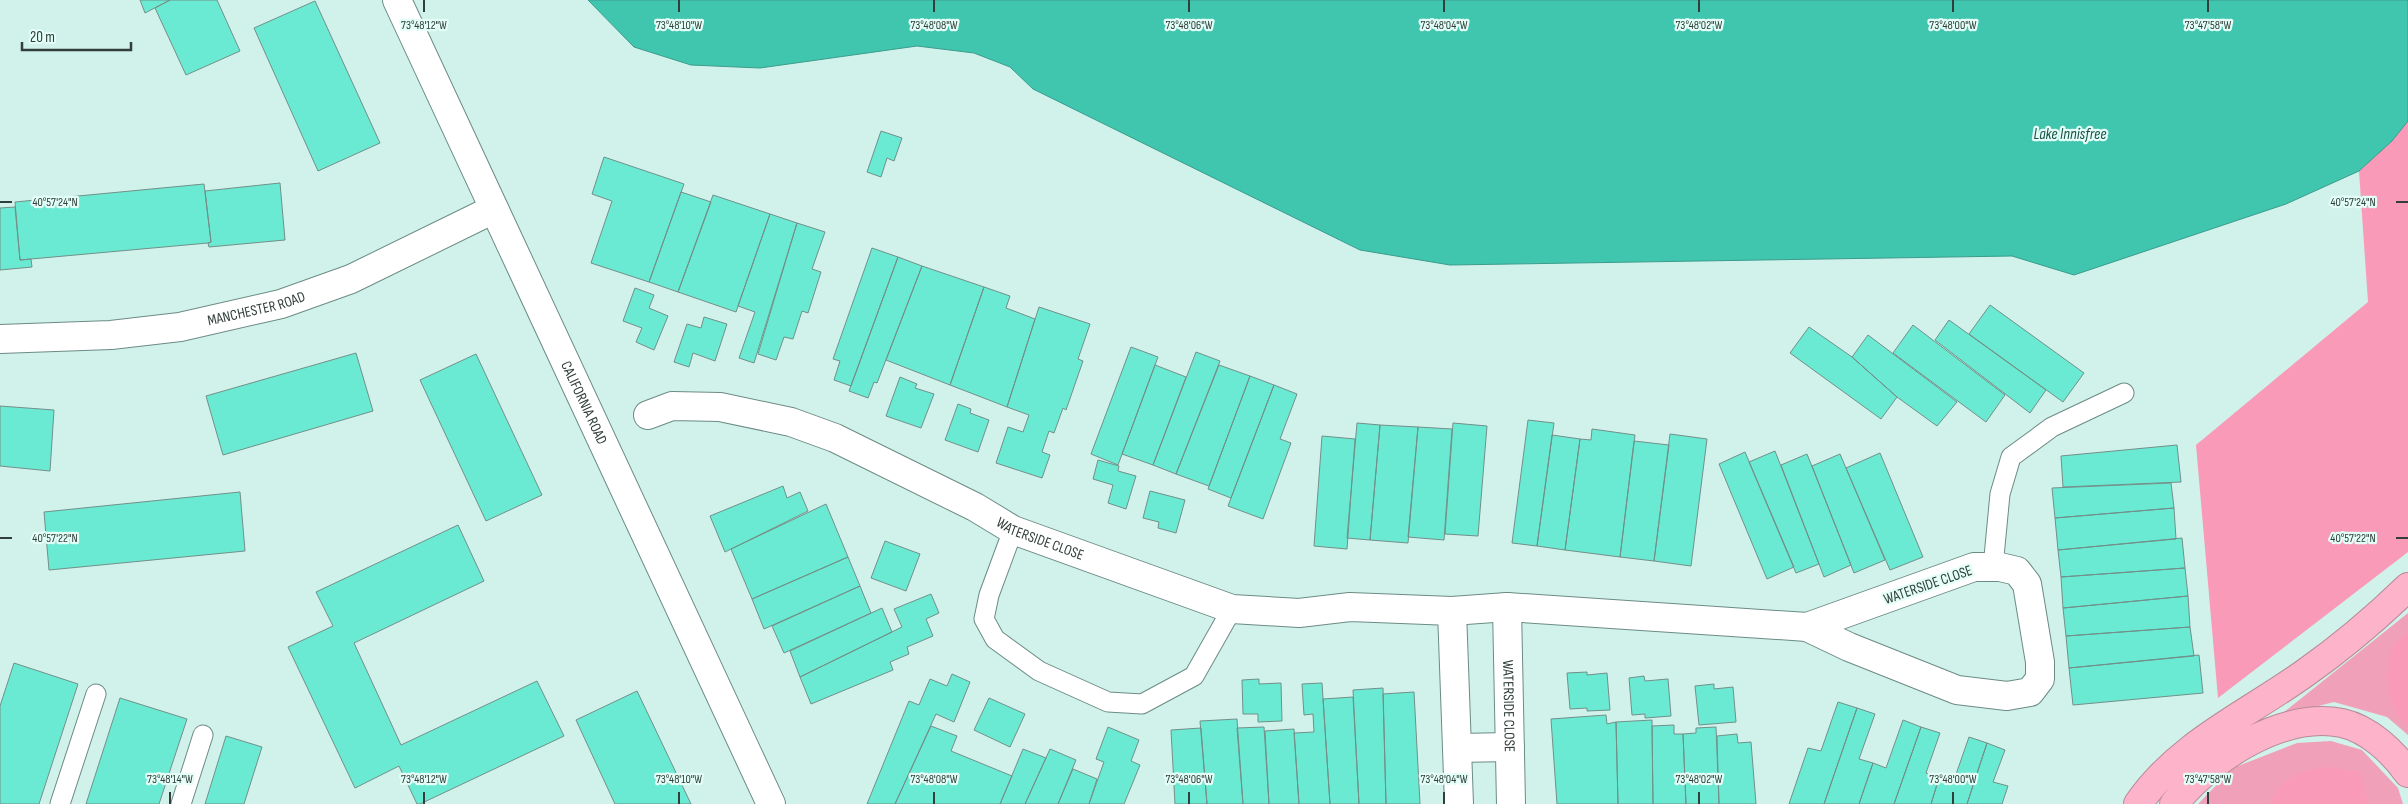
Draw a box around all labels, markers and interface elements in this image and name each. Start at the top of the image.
text: 73°48'12"W [401,18,447,33]
text: 73°48'10"W [656,18,702,33]
text: 73°48'08"W [910,18,958,33]
text: 73°48'06"W [1165,18,1213,33]
text: 73°48'04"W [1421,18,1468,33]
text: 73°48'02"W [1676,18,1723,33]
text: 73°48'00"W [1929,18,1977,33]
text: 73°47'58"W [2185,18,2231,33]
scale bar [22,20,131,52]
text: 20 m [30,28,55,47]
water label: Lake Innisfree [2034,125,2106,144]
text: 40°57'24"N [32,195,78,210]
text: 40°57'24"N [2330,195,2376,210]
street label: MANCHESTER ROAD [206,287,308,330]
street label: CALIFORNIA ROAD [557,358,612,447]
street label: WATERSIDE CLOSE [993,513,1086,564]
text: 40°57'22"N [32,531,78,546]
text: 40°57'22"N [2330,531,2376,546]
street label: WATERSIDE CLOSE [1881,561,1975,609]
street label: WATERSIDE CLOSE [1499,660,1519,752]
text: 73°48'14"W [147,772,193,787]
text: 73°48'12"W [401,772,447,787]
text: 73°48'10"W [656,772,702,787]
text: 73°48'08"W [910,772,958,787]
text: 73°48'06"W [1165,772,1213,787]
text: 73°48'04"W [1421,772,1468,787]
text: 73°48'02"W [1676,772,1723,787]
text: 73°48'00"W [1929,772,1977,787]
text: 73°47'58"W [2185,772,2231,787]

